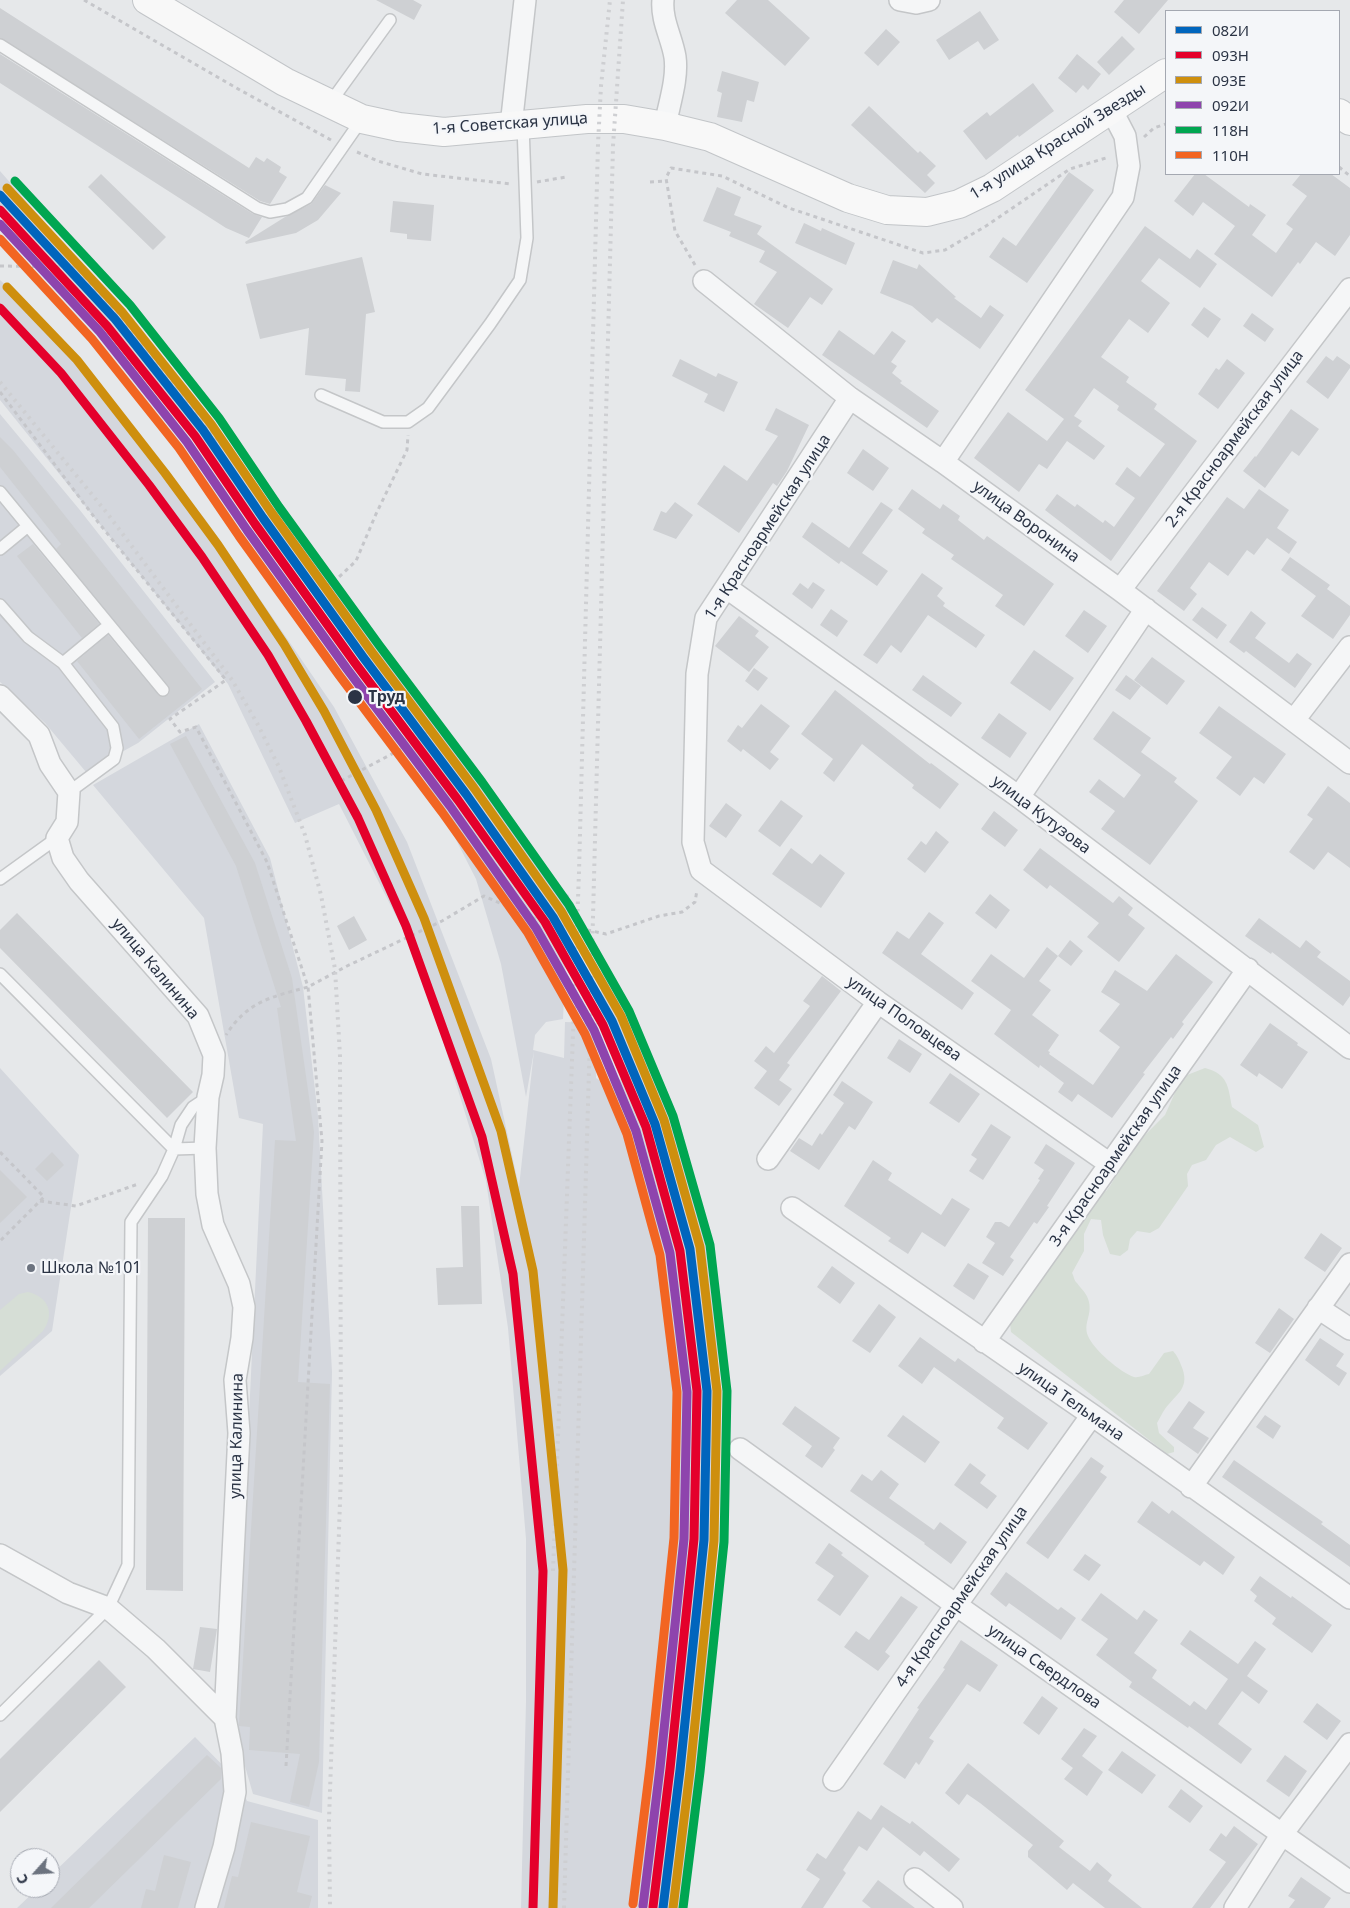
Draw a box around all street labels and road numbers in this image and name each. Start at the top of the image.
street label: 1-я улица Красной Звезды [966,80,1150,204]
street label: 1-я Советская улица [431,109,589,139]
street label: 2-я Красноармейская улица [1162,347,1308,531]
street label: 1-я Красноармейская улица [701,431,835,623]
street label: улица Воронина [969,477,1083,567]
street label: улица Кутузова [988,772,1094,858]
street label: улица Калинина [107,915,203,1023]
street label: улица Половцева [843,972,965,1066]
street label: 3-я Красноармейская улица [1046,1062,1186,1250]
street label: улица Тельмана [1014,1358,1128,1446]
street label: улица Калинина [226,1373,248,1499]
street label: 4-я Красноармейская улица [892,1503,1032,1691]
street label: улица Свердлова [984,1621,1104,1713]

